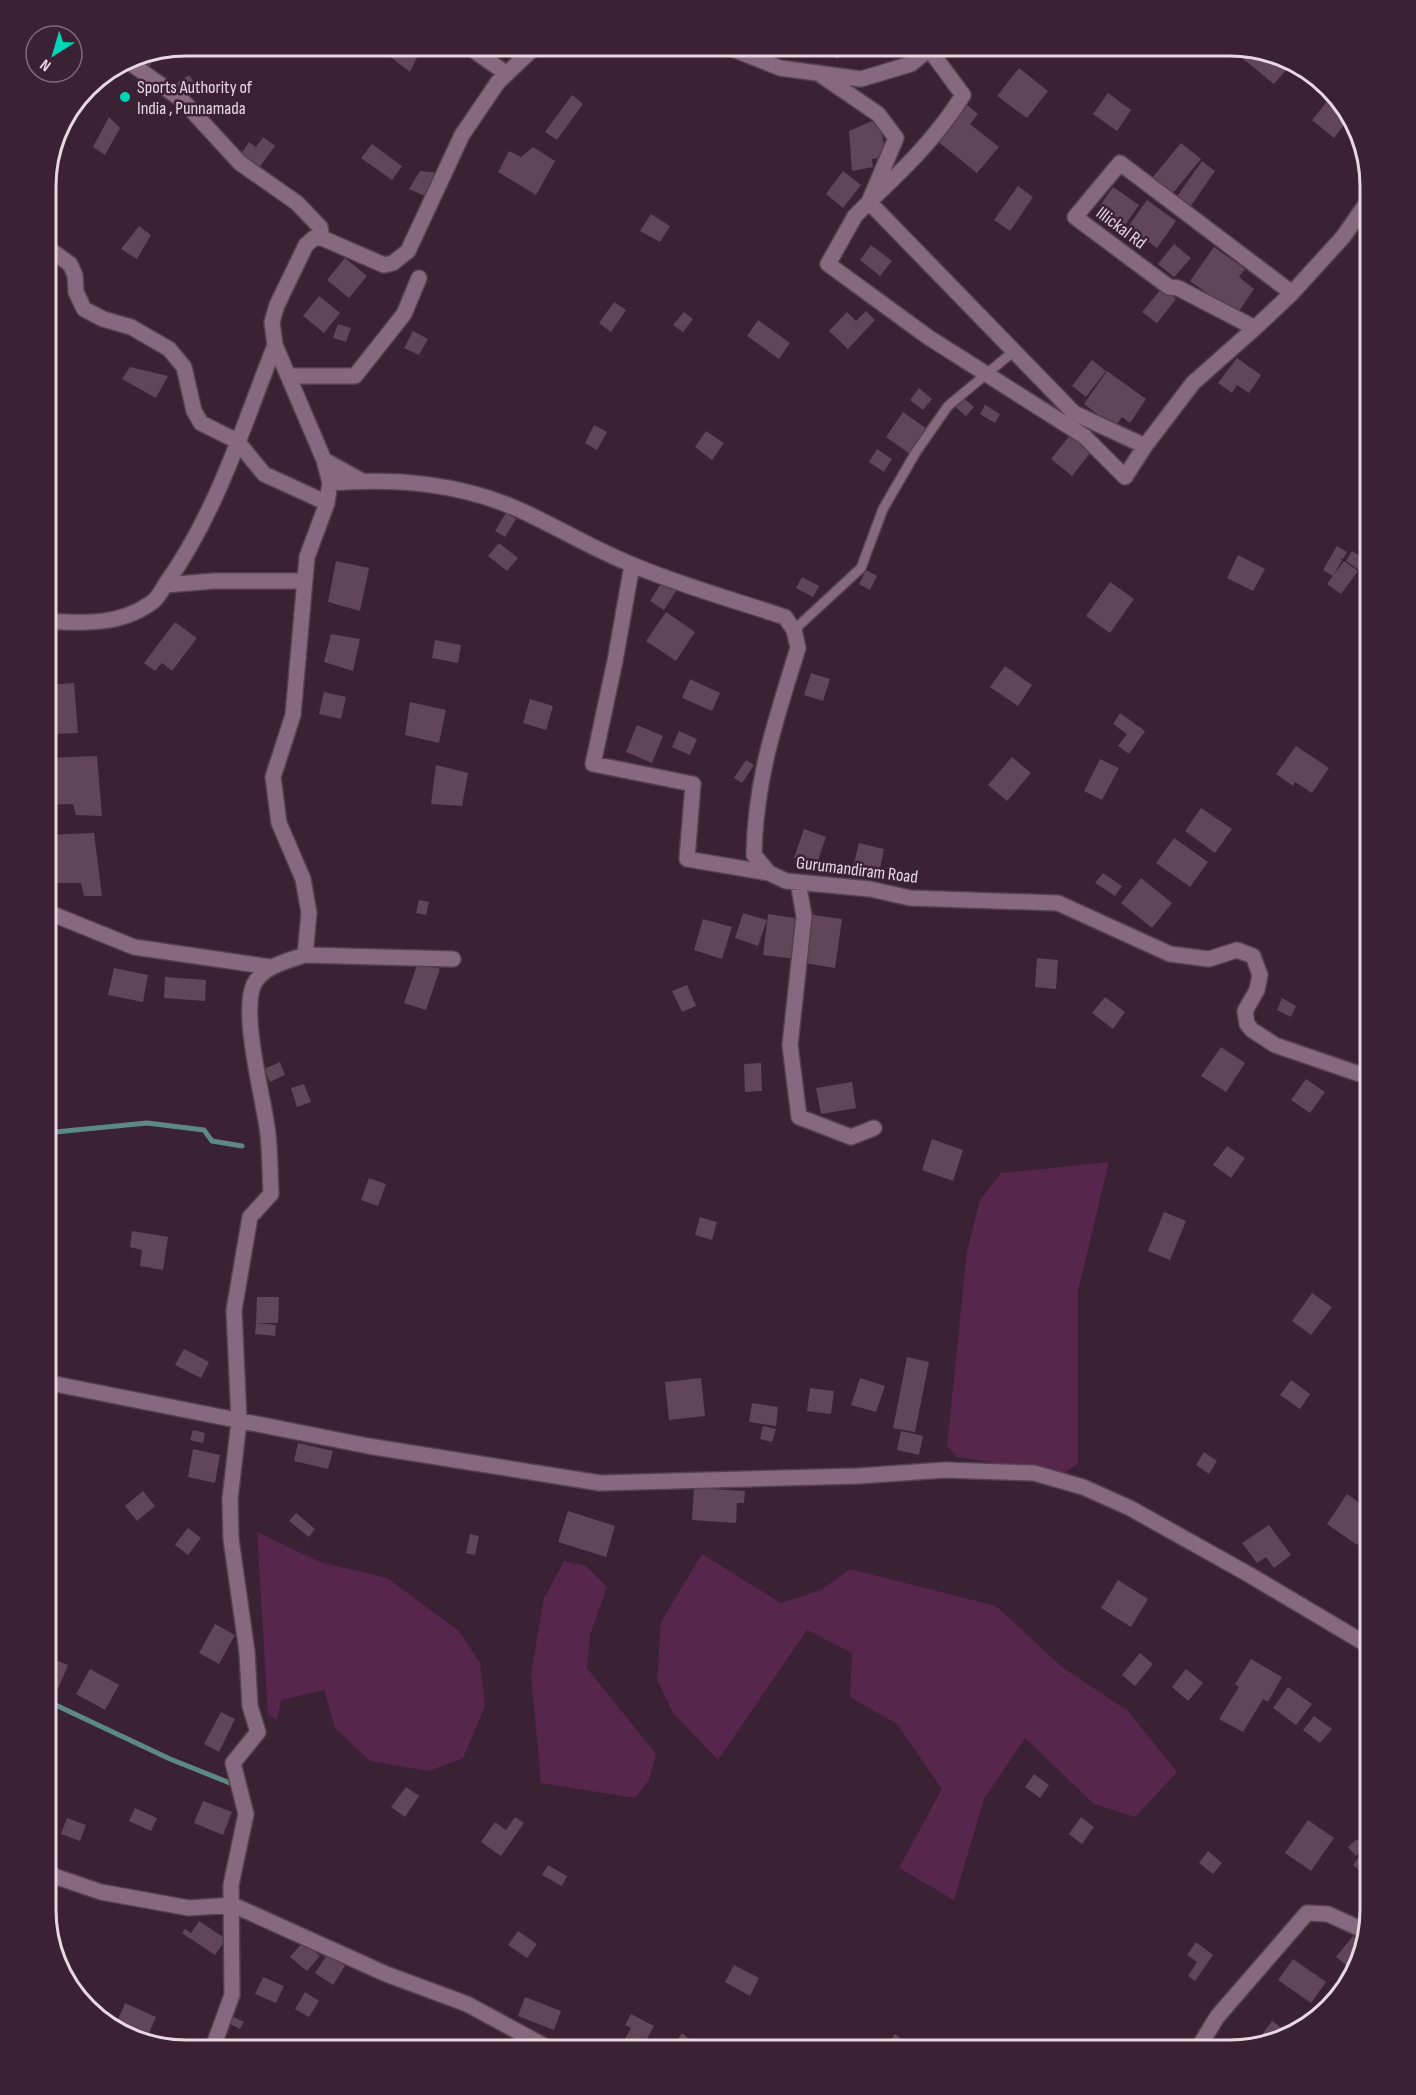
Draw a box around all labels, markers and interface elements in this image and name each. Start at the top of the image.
north arrow [24,24,84,84]
text: N [37,55,55,75]
place label: Sports Authority of India , Punnamada [137,77,253,119]
marker: Sports Authority of India , Punnamada [118,90,132,104]
street label: Illickal Rd [1092,202,1150,254]
street label: Gurumandiram Road [795,852,919,888]

